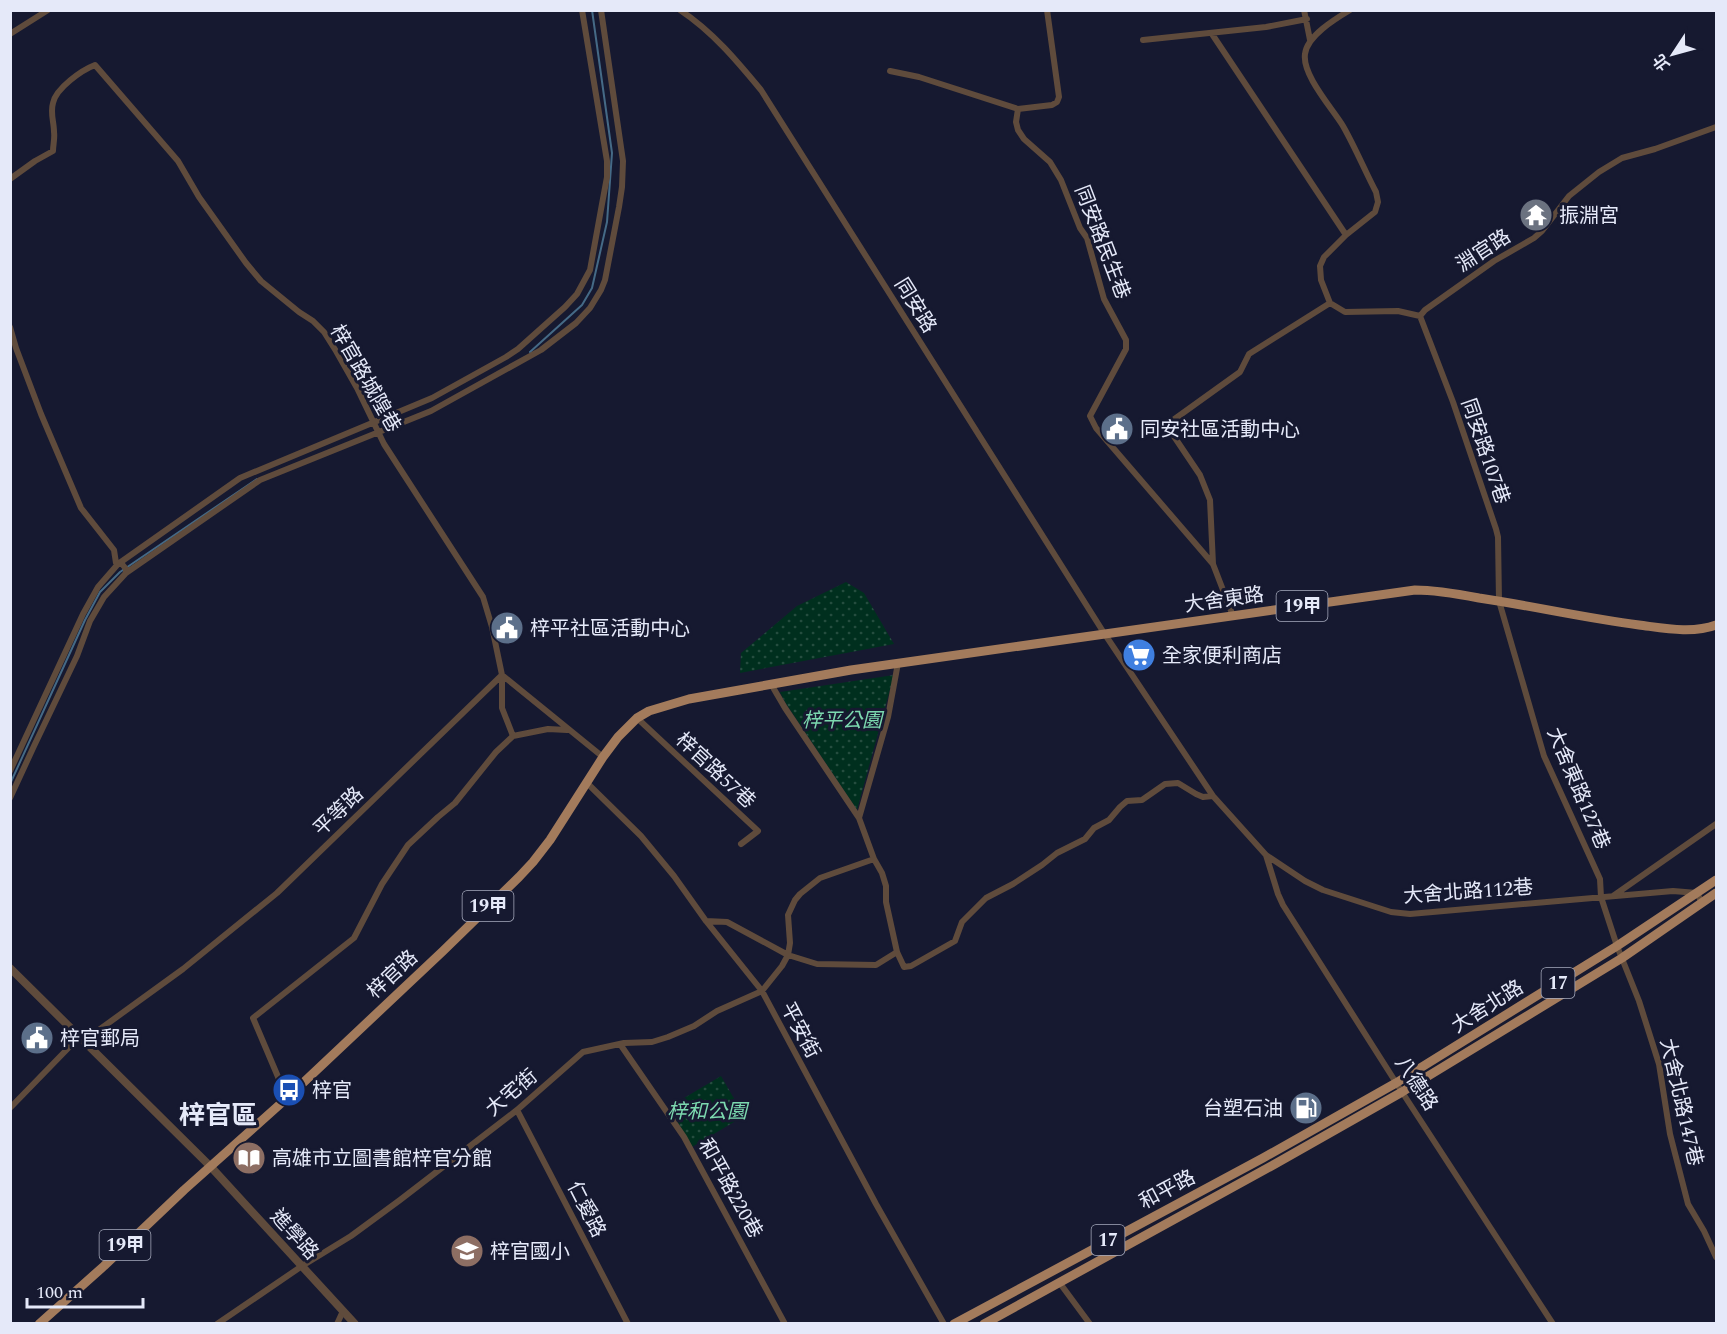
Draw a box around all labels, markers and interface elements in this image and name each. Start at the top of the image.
north arrow [1643,24,1703,84]
text: 北 [1647,49,1676,76]
street label: 同安路民生巷 [1067,181,1138,304]
temple icon: 振淵宮 [1518,197,1554,233]
place label: 振淵宮 [1559,201,1619,231]
street label: 淵官路 [1450,222,1517,280]
street label: 同安路 [887,272,944,339]
street label: 梓官路城隍巷 [322,319,408,438]
street label: 同安路107巷 [1453,394,1517,508]
public building icon: 同安社區活動中心 [1099,411,1135,447]
place label: 同安社區活動中心 [1140,415,1300,445]
street label: 大舍東路 [1182,580,1266,620]
road number: 19甲 [1276,591,1328,621]
public building icon: 梓平社區活動中心 [489,610,525,646]
place label: 梓平社區活動中心 [530,614,690,644]
supermarket icon: 全家便利商店 [1121,637,1157,673]
place label: 全家便利商店 [1162,641,1282,671]
park label: 梓平公園 [802,706,885,736]
street label: 大舍東路127巷 [1539,723,1617,854]
street label: 梓官路57巷 [669,726,762,816]
street label: 平等路 [307,780,371,843]
street label: 大舍北路112巷 [1402,872,1534,911]
road number: 19甲 [462,891,514,921]
street label: 梓官路 [361,943,425,1006]
road number: 17 [1542,968,1574,998]
street label: 大舍北路 [1446,973,1529,1041]
street label: 平安街 [773,997,827,1064]
public building icon: 梓官郵局 [19,1020,55,1056]
place label: 梓官郵局 [60,1024,140,1054]
street label: 大舍北路147巷 [1652,1036,1710,1169]
street label: 八德路 [1387,1050,1445,1117]
street label: 大宅街 [479,1062,544,1124]
bus stop icon: 梓官 [271,1072,307,1108]
place label: 梓官 [312,1076,352,1106]
fuel station icon: 台塑石油 [1288,1090,1324,1126]
place label: 台塑石油 [1203,1094,1283,1124]
district label: 梓官區 [179,1096,257,1136]
park label: 梓和公園 [667,1097,750,1127]
street label: 和平路220巷 [690,1133,770,1244]
library icon: 高雄市立圖書館梓官分館 [231,1140,267,1176]
place label: 高雄市立圖書館梓官分館 [272,1144,492,1174]
street label: 和平路 [1134,1163,1201,1217]
street label: 仁愛路 [559,1176,613,1243]
street label: 進學路 [263,1202,325,1267]
road number: 17 [1092,1225,1124,1255]
road number: 19甲 [100,1230,150,1260]
school or university icon: 梓官國小 [449,1233,485,1269]
place label: 梓官國小 [490,1237,570,1267]
scale bar [27,1271,142,1309]
text: 100 m [36,1279,83,1306]

